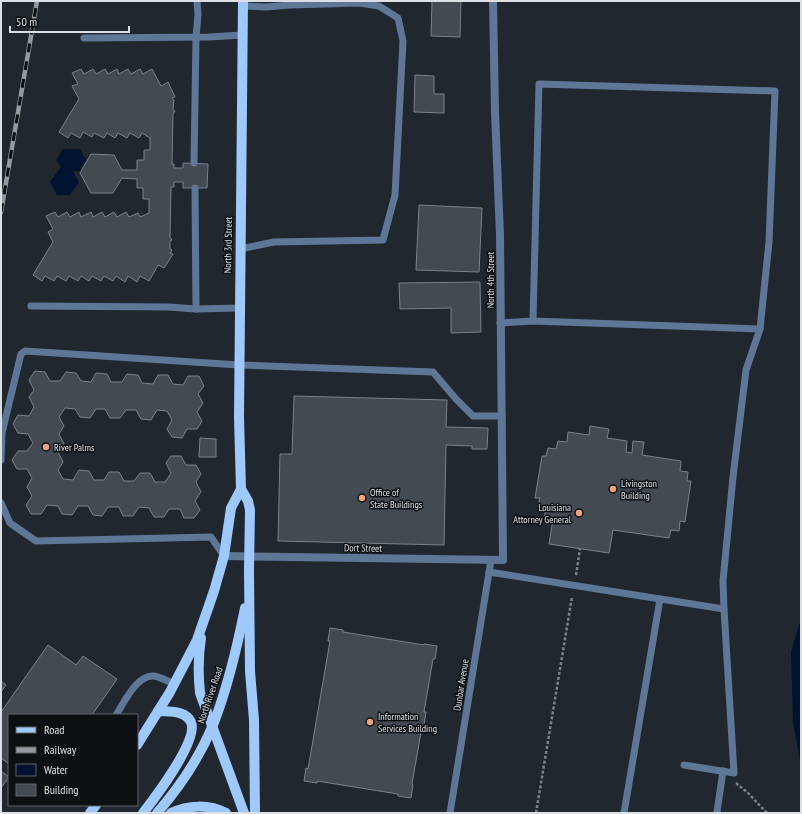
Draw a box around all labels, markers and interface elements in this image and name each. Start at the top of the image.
scale bar [10,8,129,34]
text: 50 m [16,14,37,29]
street label: North 3rd Street [221,216,235,273]
street label: North 4th Street [484,252,497,308]
place label: River Palms [54,441,95,454]
marker: River Palms [41,442,51,452]
place label: Livingston Building [621,477,657,502]
marker: Livingston Building [608,484,618,494]
place label: Office of State Buildings [370,486,423,511]
marker: Office of State Buildings [357,493,367,503]
place label: Louisiana Attorney General [513,501,572,526]
marker: Louisiana Attorney General [574,508,584,518]
street label: Dort Street [344,541,382,555]
street label: Dunbar Avenue [450,658,472,712]
street label: North River Road [194,665,226,725]
place label: Information Services Building [378,710,437,735]
legend [8,714,138,806]
marker: Information Services Building [365,717,375,727]
text: Road [44,722,64,737]
text: Railway [44,742,77,757]
text: Water [44,762,69,777]
text: Building [44,782,79,797]

